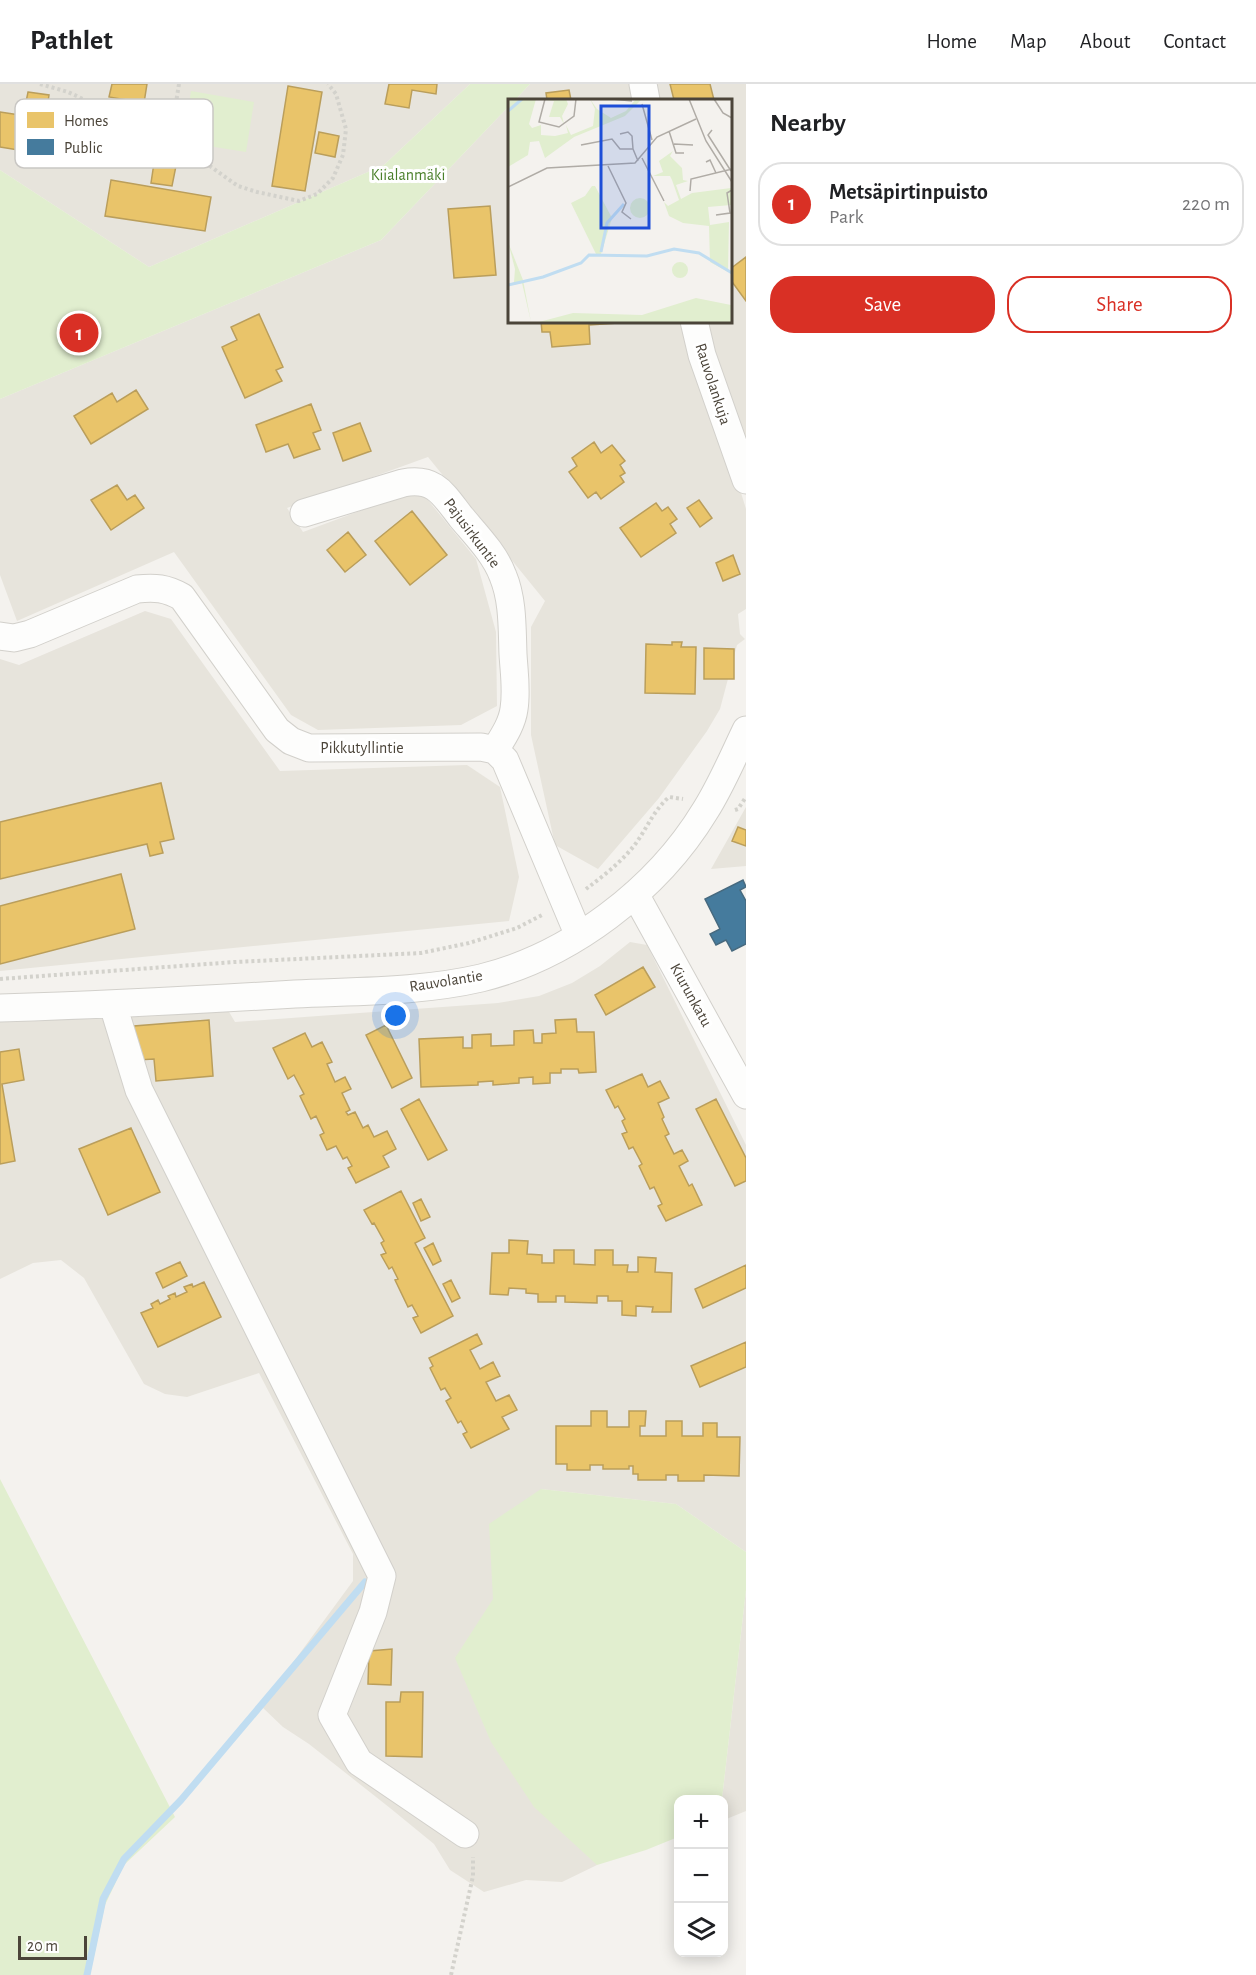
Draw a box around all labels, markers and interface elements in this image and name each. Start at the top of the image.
text: Pathlet [30,27,113,55]
text: Home [926,31,977,52]
text: Map [1010,31,1047,52]
text: About [1080,31,1130,52]
text: Contact [1163,31,1226,52]
legend [15,99,213,168]
inset map [508,99,731,322]
text: Nearby [770,110,846,136]
text: Homes [64,113,108,129]
text: Public [64,140,102,156]
park label: Kiialanmäki [371,167,445,183]
text: Metsäpirtinpuisto [829,181,988,203]
text: 1 [788,194,795,214]
text: 220 m [1182,194,1230,214]
text: Park [829,207,864,227]
button: Save [770,276,995,333]
button: Share [1007,276,1232,333]
pin: 1 [60,310,98,356]
street label: Rauvolankuja [691,341,734,427]
street label: Pajusirkuntie [440,495,503,571]
street label: Pikkutyllintie [320,740,404,757]
street label: Kiurunkatu [667,961,715,1029]
street label: Rauvolantie [408,967,484,995]
your location [381,1001,410,1030]
map controls [674,1795,728,1957]
button: + [674,1795,728,1849]
button: − [674,1849,728,1903]
button: layers [674,1903,728,1957]
scale bar [18,1933,87,1960]
text: 20 m [27,1938,58,1954]

